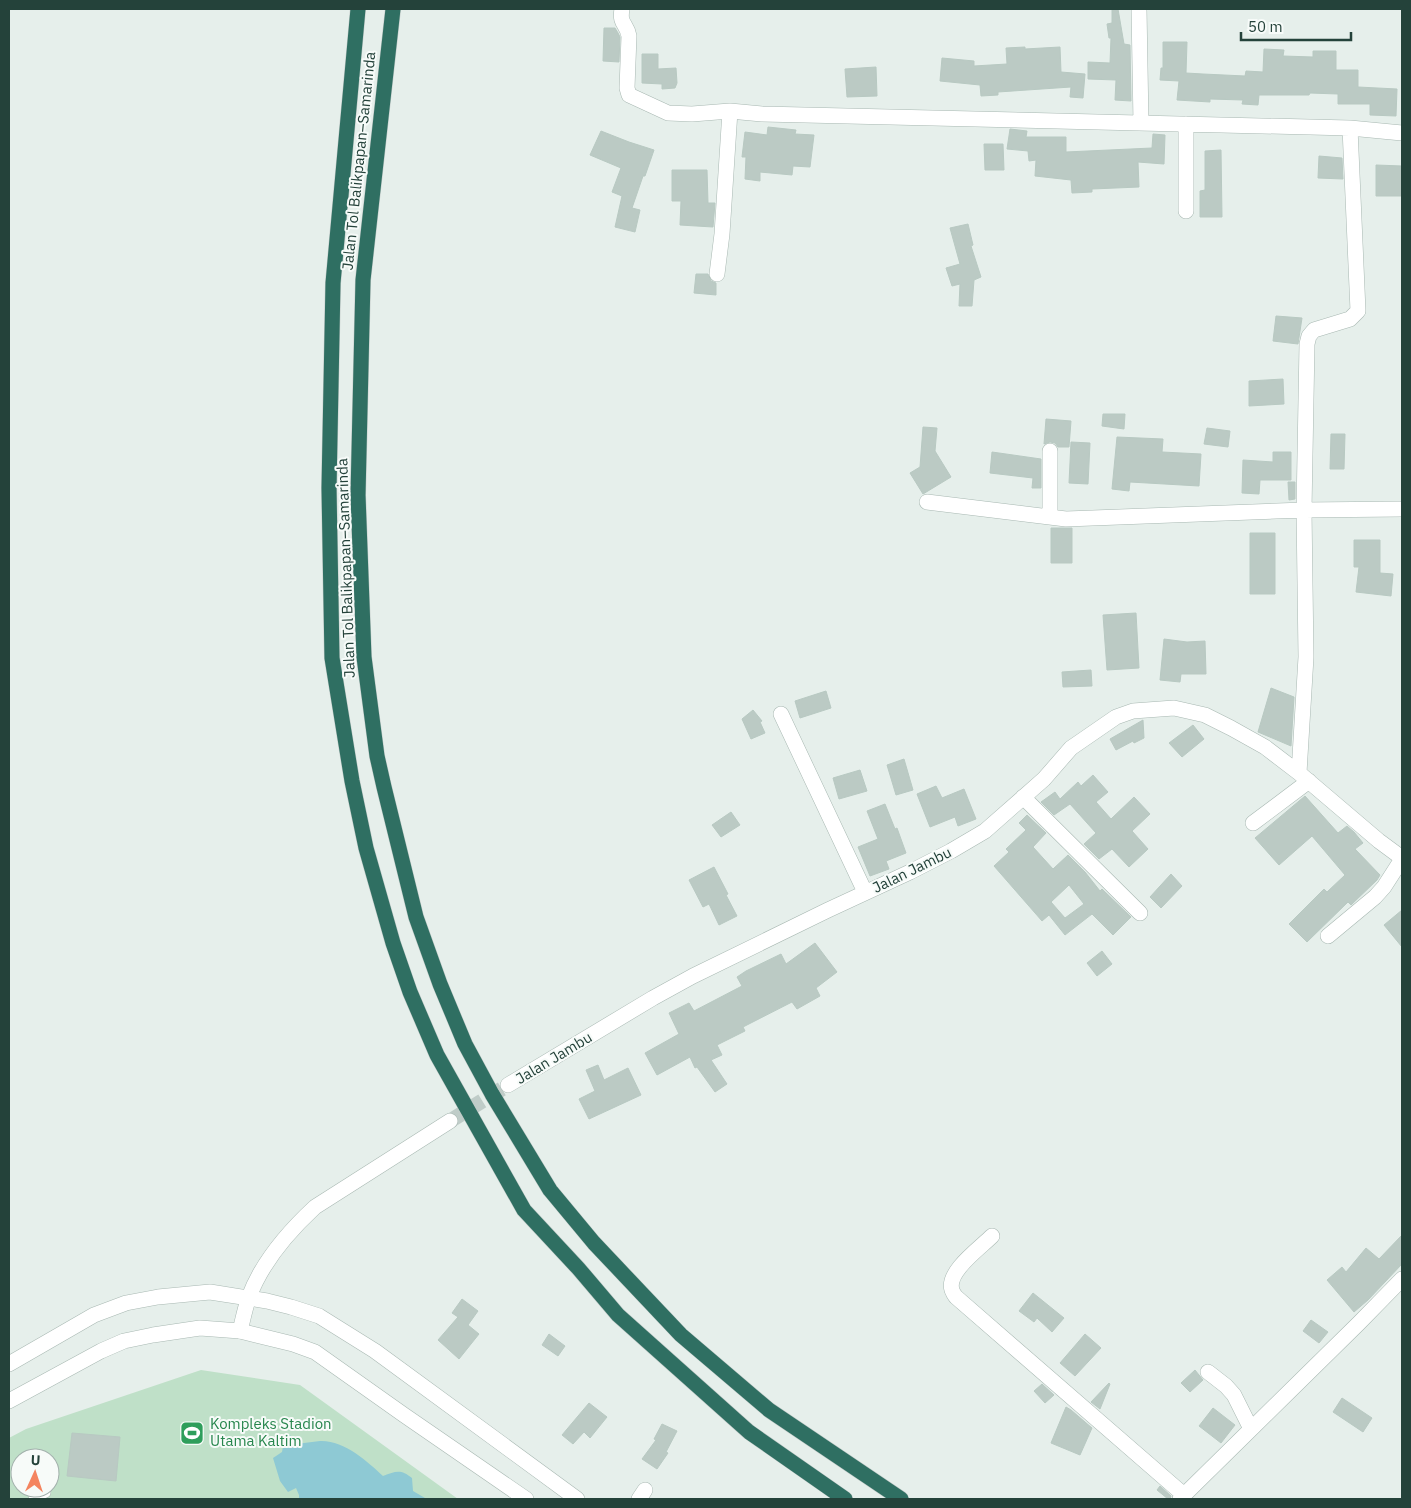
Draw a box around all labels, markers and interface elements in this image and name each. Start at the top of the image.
scale bar [1241,10,1351,42]
text: 50 m [1248,17,1283,36]
street label: Jalan Tol Balikpapan–Samarinda [338,51,379,271]
street label: Jalan Tol Balikpapan–Samarinda [332,458,359,678]
street label: Jalan Jambu [869,842,955,897]
street label: Jalan Jambu [512,1027,595,1088]
place label: Kompleks Stadion Utama Kaltim [210,1414,332,1450]
sports icon: Kompleks Stadion Utama Kaltim [179,1420,205,1446]
north arrow [10,1448,60,1498]
text: U [30,1451,41,1469]

